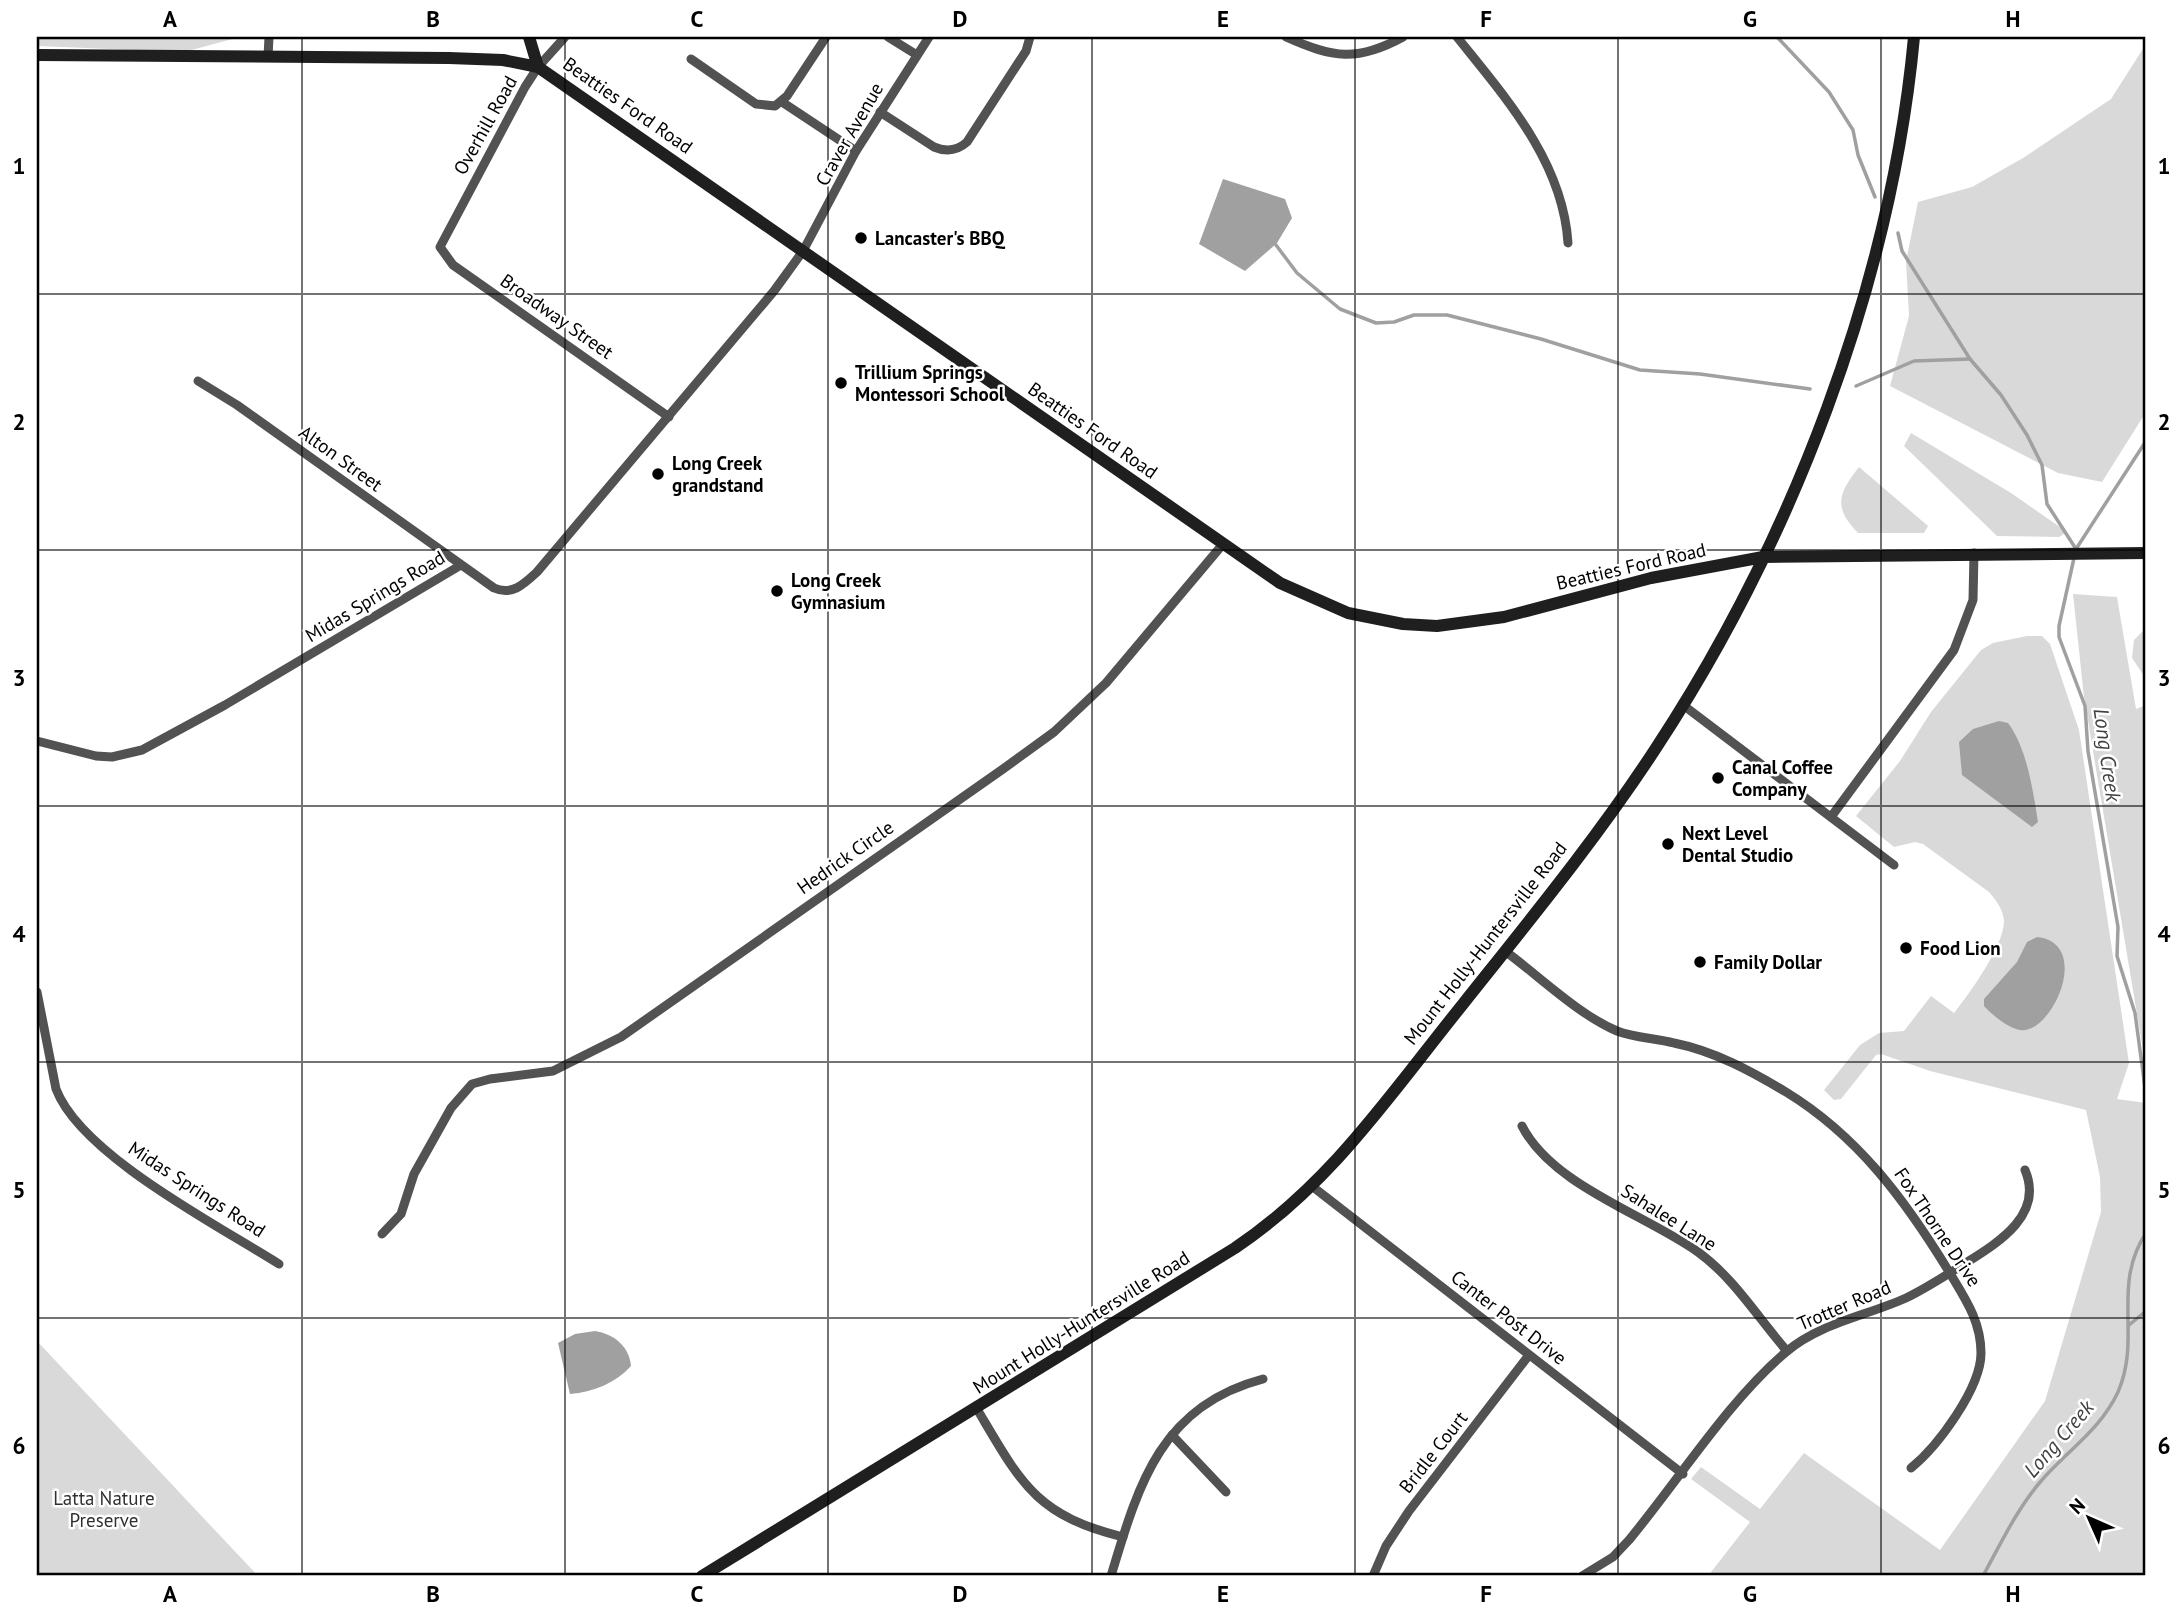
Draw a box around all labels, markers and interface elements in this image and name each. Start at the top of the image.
text: A [163,4,177,33]
text: B [426,4,440,33]
text: C [691,4,704,33]
text: D [953,4,967,33]
text: E [1217,4,1229,33]
text: F [1480,4,1492,33]
text: G [1743,4,1757,33]
text: H [2006,4,2020,33]
street label: Beatties Ford Road [559,51,697,159]
street label: Overhill Road [448,71,522,179]
street label: Craver Avenue [810,78,888,190]
text: 1 [12,151,26,180]
text: 1 [2157,151,2171,180]
place label: Lancaster's BBQ [875,226,1006,250]
marker: Lancaster's BBQ [853,230,869,246]
street label: Broadway Street [496,268,619,364]
place label: Trillium Springs Montessori School [855,360,1005,406]
marker: Trillium Springs Montessori School [833,375,849,391]
street label: Beatties Ford Road [1024,376,1162,484]
text: 2 [12,407,26,436]
text: 2 [2157,407,2171,436]
street label: Alton Street [295,420,388,497]
place label: Long Creek grandstand [672,451,764,497]
marker: Long Creek grandstand [650,466,666,482]
street label: Beatties Ford Road [1554,537,1708,595]
street label: Midas Springs Road [301,545,449,647]
place label: Long Creek Gymnasium [791,568,885,614]
marker: Long Creek Gymnasium [769,583,785,599]
text: 3 [12,663,26,692]
text: 3 [2157,663,2171,692]
water label: Long Creek [2088,707,2128,805]
place label: Canal Coffee Company [1732,755,1833,801]
marker: Canal Coffee Company [1710,770,1726,786]
street label: Hedrick Circle [792,815,898,899]
place label: Next Level Dental Studio [1682,821,1793,867]
marker: Next Level Dental Studio [1660,836,1676,852]
street label: Mount Holly-Huntersville Road [1398,837,1572,1049]
text: 4 [12,919,26,948]
text: 4 [2157,919,2171,948]
place label: Food Lion [1920,936,2001,960]
marker: Food Lion [1898,940,1914,956]
place label: Family Dollar [1714,950,1822,974]
marker: Family Dollar [1692,954,1708,970]
street label: Midas Springs Road [124,1136,270,1242]
street label: Fox Thorne Drive [1889,1163,1987,1291]
text: 5 [12,1175,26,1204]
text: 5 [2157,1175,2171,1204]
street label: Sahalee Lane [1617,1178,1721,1256]
street label: Mount Holly-Huntersville Road [968,1245,1194,1399]
street label: Canter Post Drive [1446,1264,1572,1370]
street label: Trotter Road [1794,1275,1894,1335]
water label: Long Creek [2018,1393,2101,1483]
street label: Bridle Court [1394,1406,1473,1498]
text: 6 [12,1431,26,1460]
text: 6 [2157,1431,2171,1460]
north arrow [2054,1484,2124,1554]
park label: Latta Nature Preserve [53,1486,155,1532]
text: N [2064,1493,2090,1519]
text: A [163,1579,177,1608]
text: B [426,1579,440,1608]
text: C [691,1579,704,1608]
text: D [953,1579,967,1608]
text: E [1217,1579,1229,1608]
text: F [1480,1579,1492,1608]
text: G [1743,1579,1757,1608]
text: H [2006,1579,2020,1608]

